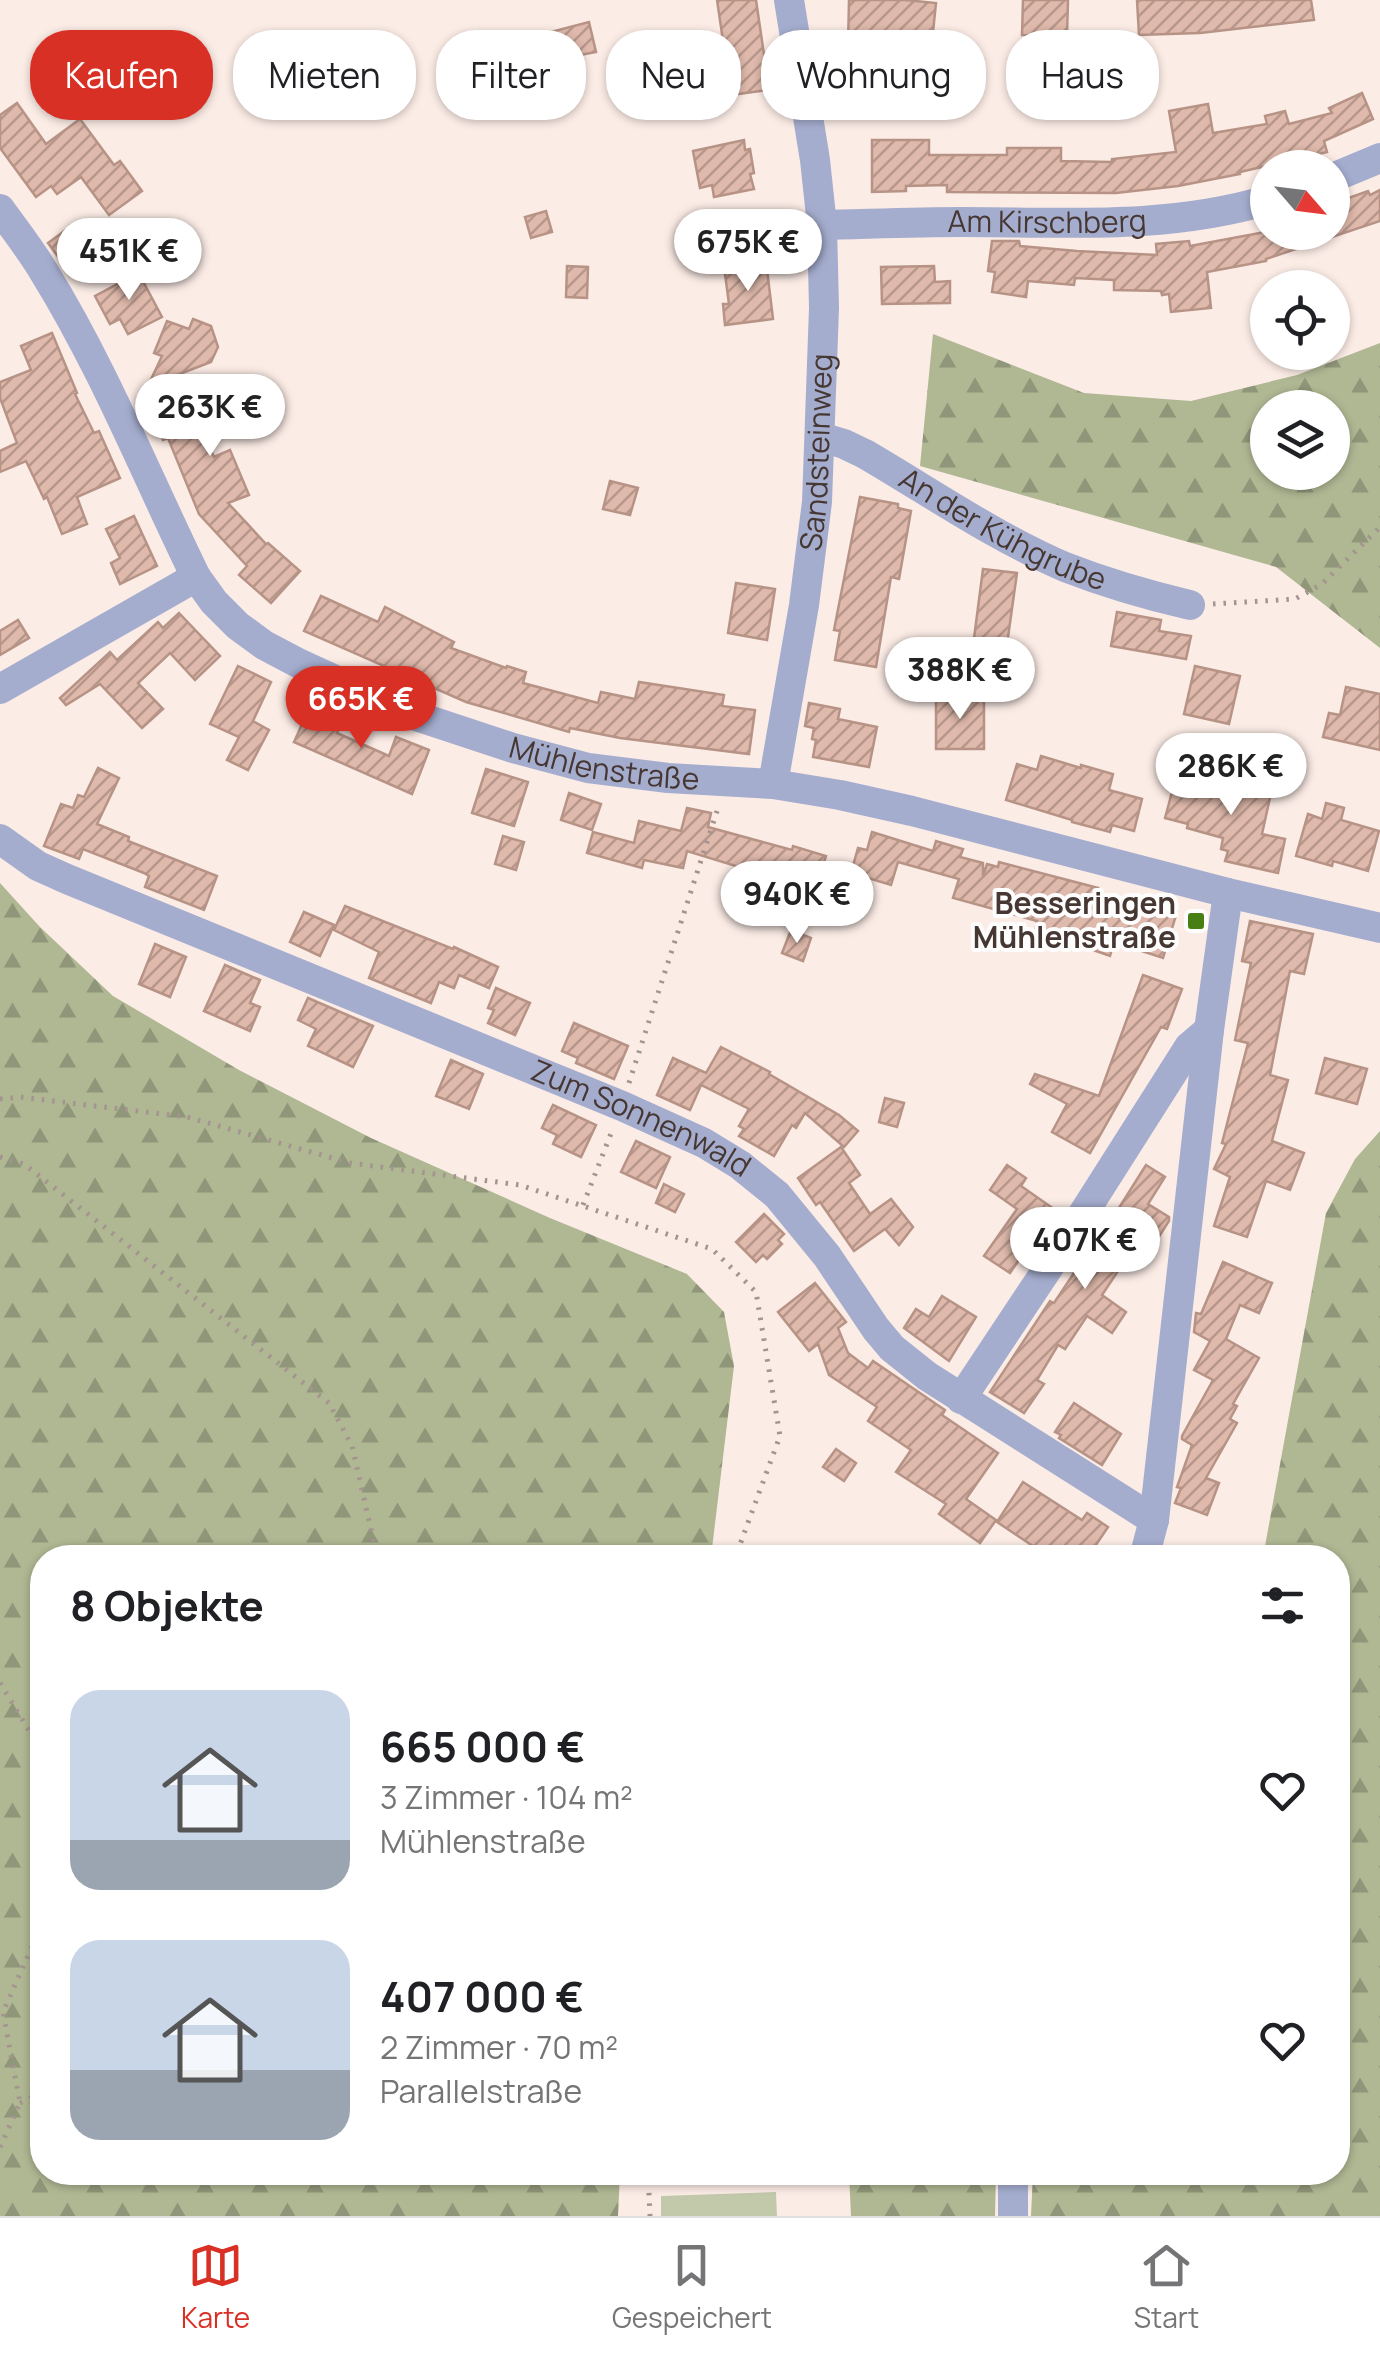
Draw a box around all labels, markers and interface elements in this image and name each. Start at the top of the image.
chip: Kaufen [30,30,213,120]
chip: Mieten [233,30,416,120]
chip: Filter [436,30,586,120]
chip: Neu [606,30,741,120]
chip: Wohnung [761,30,986,120]
chip: Haus [1006,30,1159,120]
north arrow [1250,150,1350,250]
map controls [1250,150,1350,490]
street label: Am Kirschberg [947,199,1148,242]
pin: 675K € [667,209,829,294]
pin: 451K € [48,218,210,303]
text: 675K € [696,219,800,263]
text: 451K € [79,228,179,272]
button: locate [1250,270,1350,370]
street label: Sandsteinweg [789,353,841,553]
pin: 263K € [129,374,291,459]
text: 263K € [157,384,263,428]
button: layers [1250,390,1350,490]
street label: An der Kühgrube [892,457,1112,599]
pin: 388K € [879,637,1041,722]
text: 388K € [907,647,1013,691]
pin: 665K € [280,666,442,751]
text: 665K € [308,676,414,720]
street label: Mühlenstraße [505,726,701,799]
pin: 286K € [1150,733,1312,818]
text: 286K € [1178,743,1284,787]
pin: 940K € [716,861,878,946]
text: 940K € [743,871,851,915]
place label: Besseringen Mühlenstraße [973,882,1176,957]
marker: Besseringen Mühlenstraße [1185,910,1207,932]
street label: Zum Sonnenwald [525,1049,759,1186]
pin: 407K € [1004,1207,1166,1292]
text: 407K € [1032,1217,1138,1261]
text: 8 Objekte [70,1576,264,1634]
icon: filters [1255,1578,1310,1633]
text: 665 000 € [380,1717,585,1775]
icon: home [150,1730,270,1850]
icon: heart [1255,1763,1310,1818]
text: 3 Zimmer · 104 m² [380,1775,633,1819]
text: Mühlenstraße [380,1819,586,1863]
text: 407 000 € [380,1967,584,2025]
icon: home [150,1980,270,2100]
icon: heart [1255,2013,1310,2068]
text: 2 Zimmer · 70 m² [380,2025,618,2069]
text: Parallelstraße [380,2069,582,2113]
tab: Karte [181,2238,250,2336]
tab: Gespeichert [612,2238,772,2336]
tab: Start [1134,2238,1199,2336]

